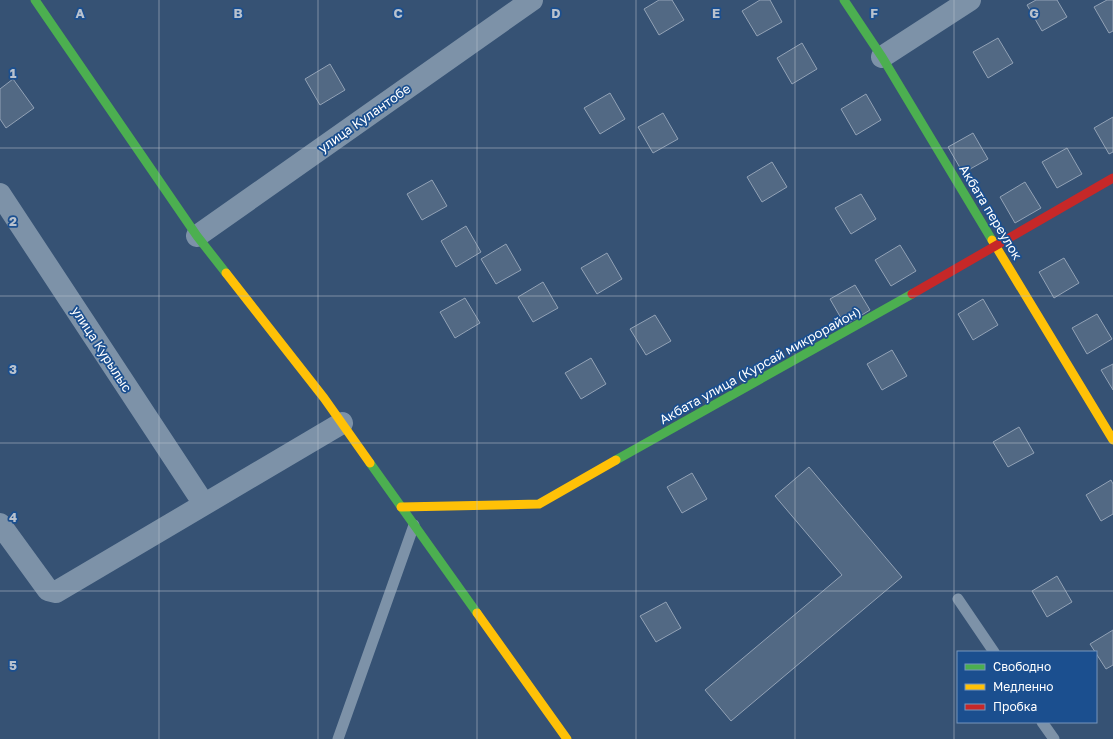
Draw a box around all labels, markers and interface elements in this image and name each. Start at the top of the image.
text: A [75,5,85,21]
text: B [233,5,243,21]
text: C [393,5,403,21]
text: D [551,5,561,21]
text: E [712,5,720,21]
text: F [870,5,878,21]
text: G [1029,5,1039,21]
text: 1 [10,65,17,81]
street label: улица Кулантобе [315,80,413,156]
street label: Акбата переулок [956,161,1026,263]
text: 2 [9,213,17,229]
street label: улица Курылыс [68,303,136,395]
street label: Акбата улица (Курсай микрорайон) [656,303,864,427]
text: 3 [9,361,17,377]
text: 4 [9,509,17,525]
legend [957,651,1097,723]
text: 5 [9,657,17,673]
text: Свободно [993,659,1051,674]
text: Медленно [993,679,1053,694]
text: Пробка [993,699,1037,714]

